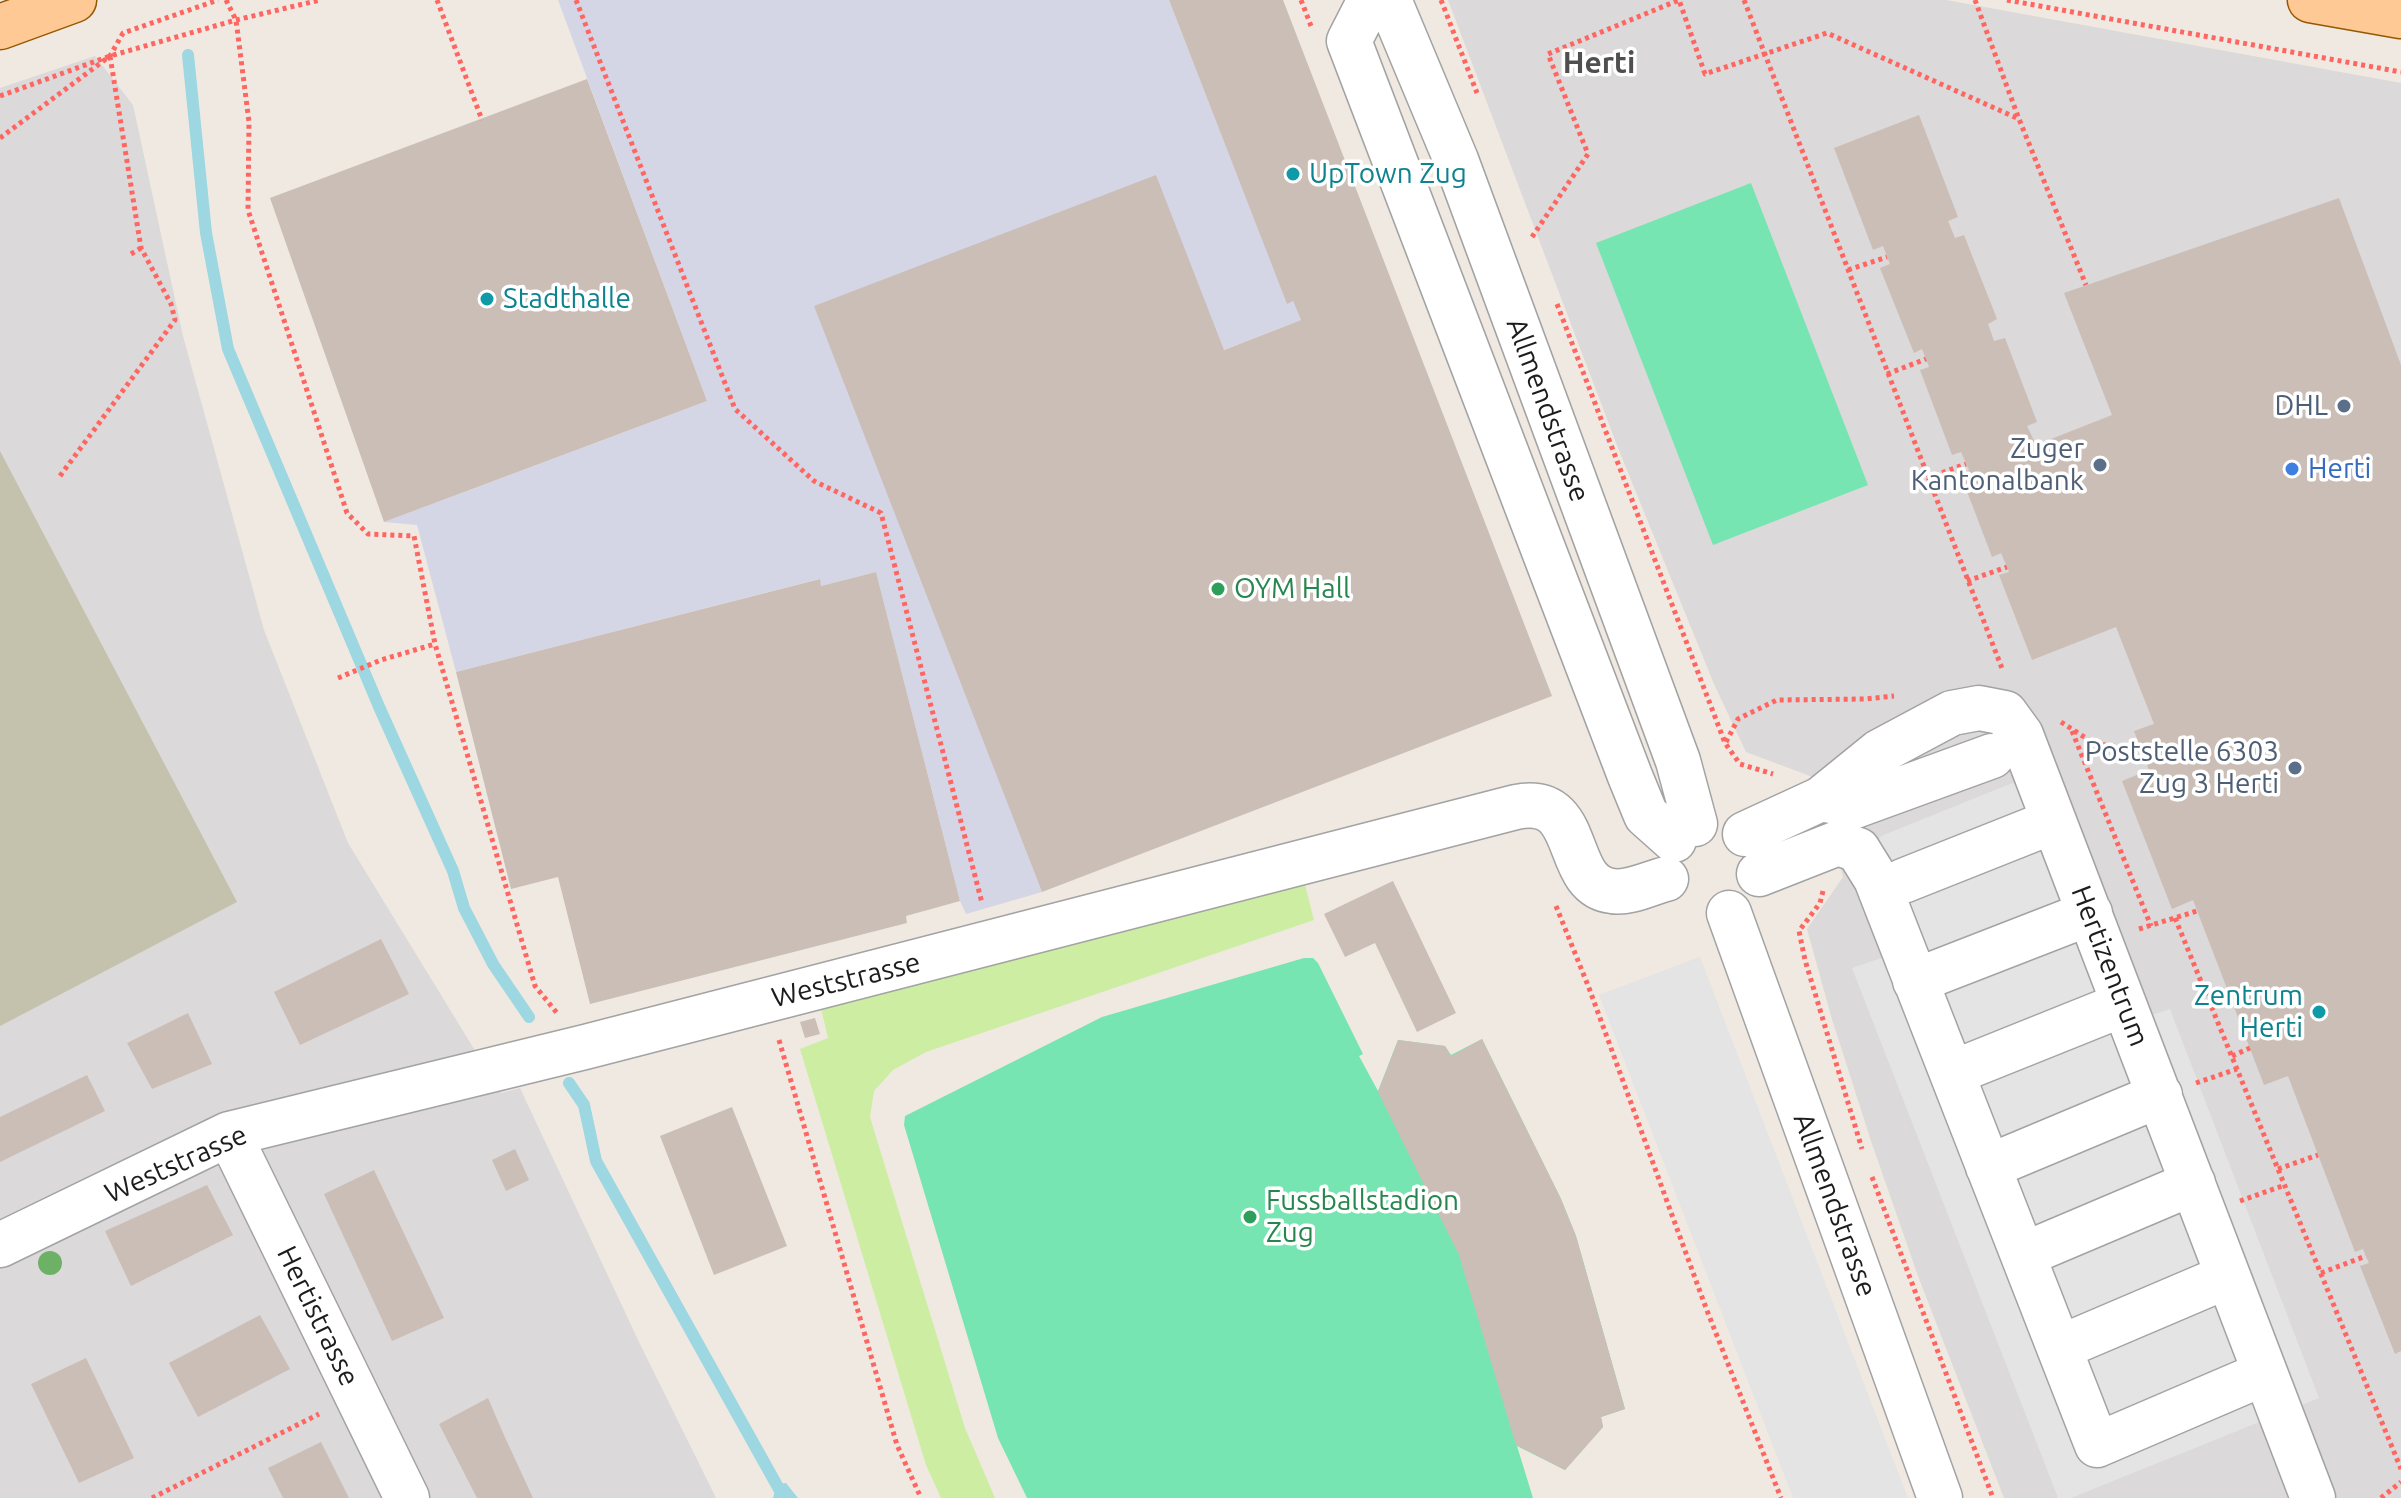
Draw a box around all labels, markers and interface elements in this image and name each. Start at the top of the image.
district label: Herti [1563,45,1635,81]
place label: UpTown Zug [1309,157,1467,191]
marker: UpTown Zug [1284,165,1302,183]
place label: Stadthalle [503,282,631,316]
marker: Stadthalle [478,290,496,308]
street label: Allmendstrasse [1499,314,1597,506]
place label: DHL [2274,389,2328,423]
marker: DHL [2335,397,2353,415]
place label: Zuger Kantonalbank [1911,432,2084,498]
place label: Herti [2308,452,2371,486]
marker: Zuger Kantonalbank [2091,456,2109,474]
marker: Herti [2283,460,2301,478]
place label: OYM Hall [1234,572,1350,606]
marker: OYM Hall [1209,580,1227,598]
place label: Poststelle 6303 Zug 3 Herti [2085,735,2279,801]
marker: Poststelle 6303 Zug 3 Herti [2286,759,2304,777]
street label: Hertizentrum [2064,881,2156,1051]
street label: Weststrasse [768,945,924,1015]
place label: Zentrum Herti [2194,979,2303,1045]
marker: Zentrum Herti [2310,1003,2328,1021]
street label: Allmendstrasse [1786,1109,1884,1301]
street label: Weststrasse [100,1118,252,1210]
place label: Fussballstadion Zug [1266,1184,1459,1250]
marker: Fussballstadion Zug [1241,1208,1259,1226]
street label: Hertistrasse [270,1241,366,1391]

